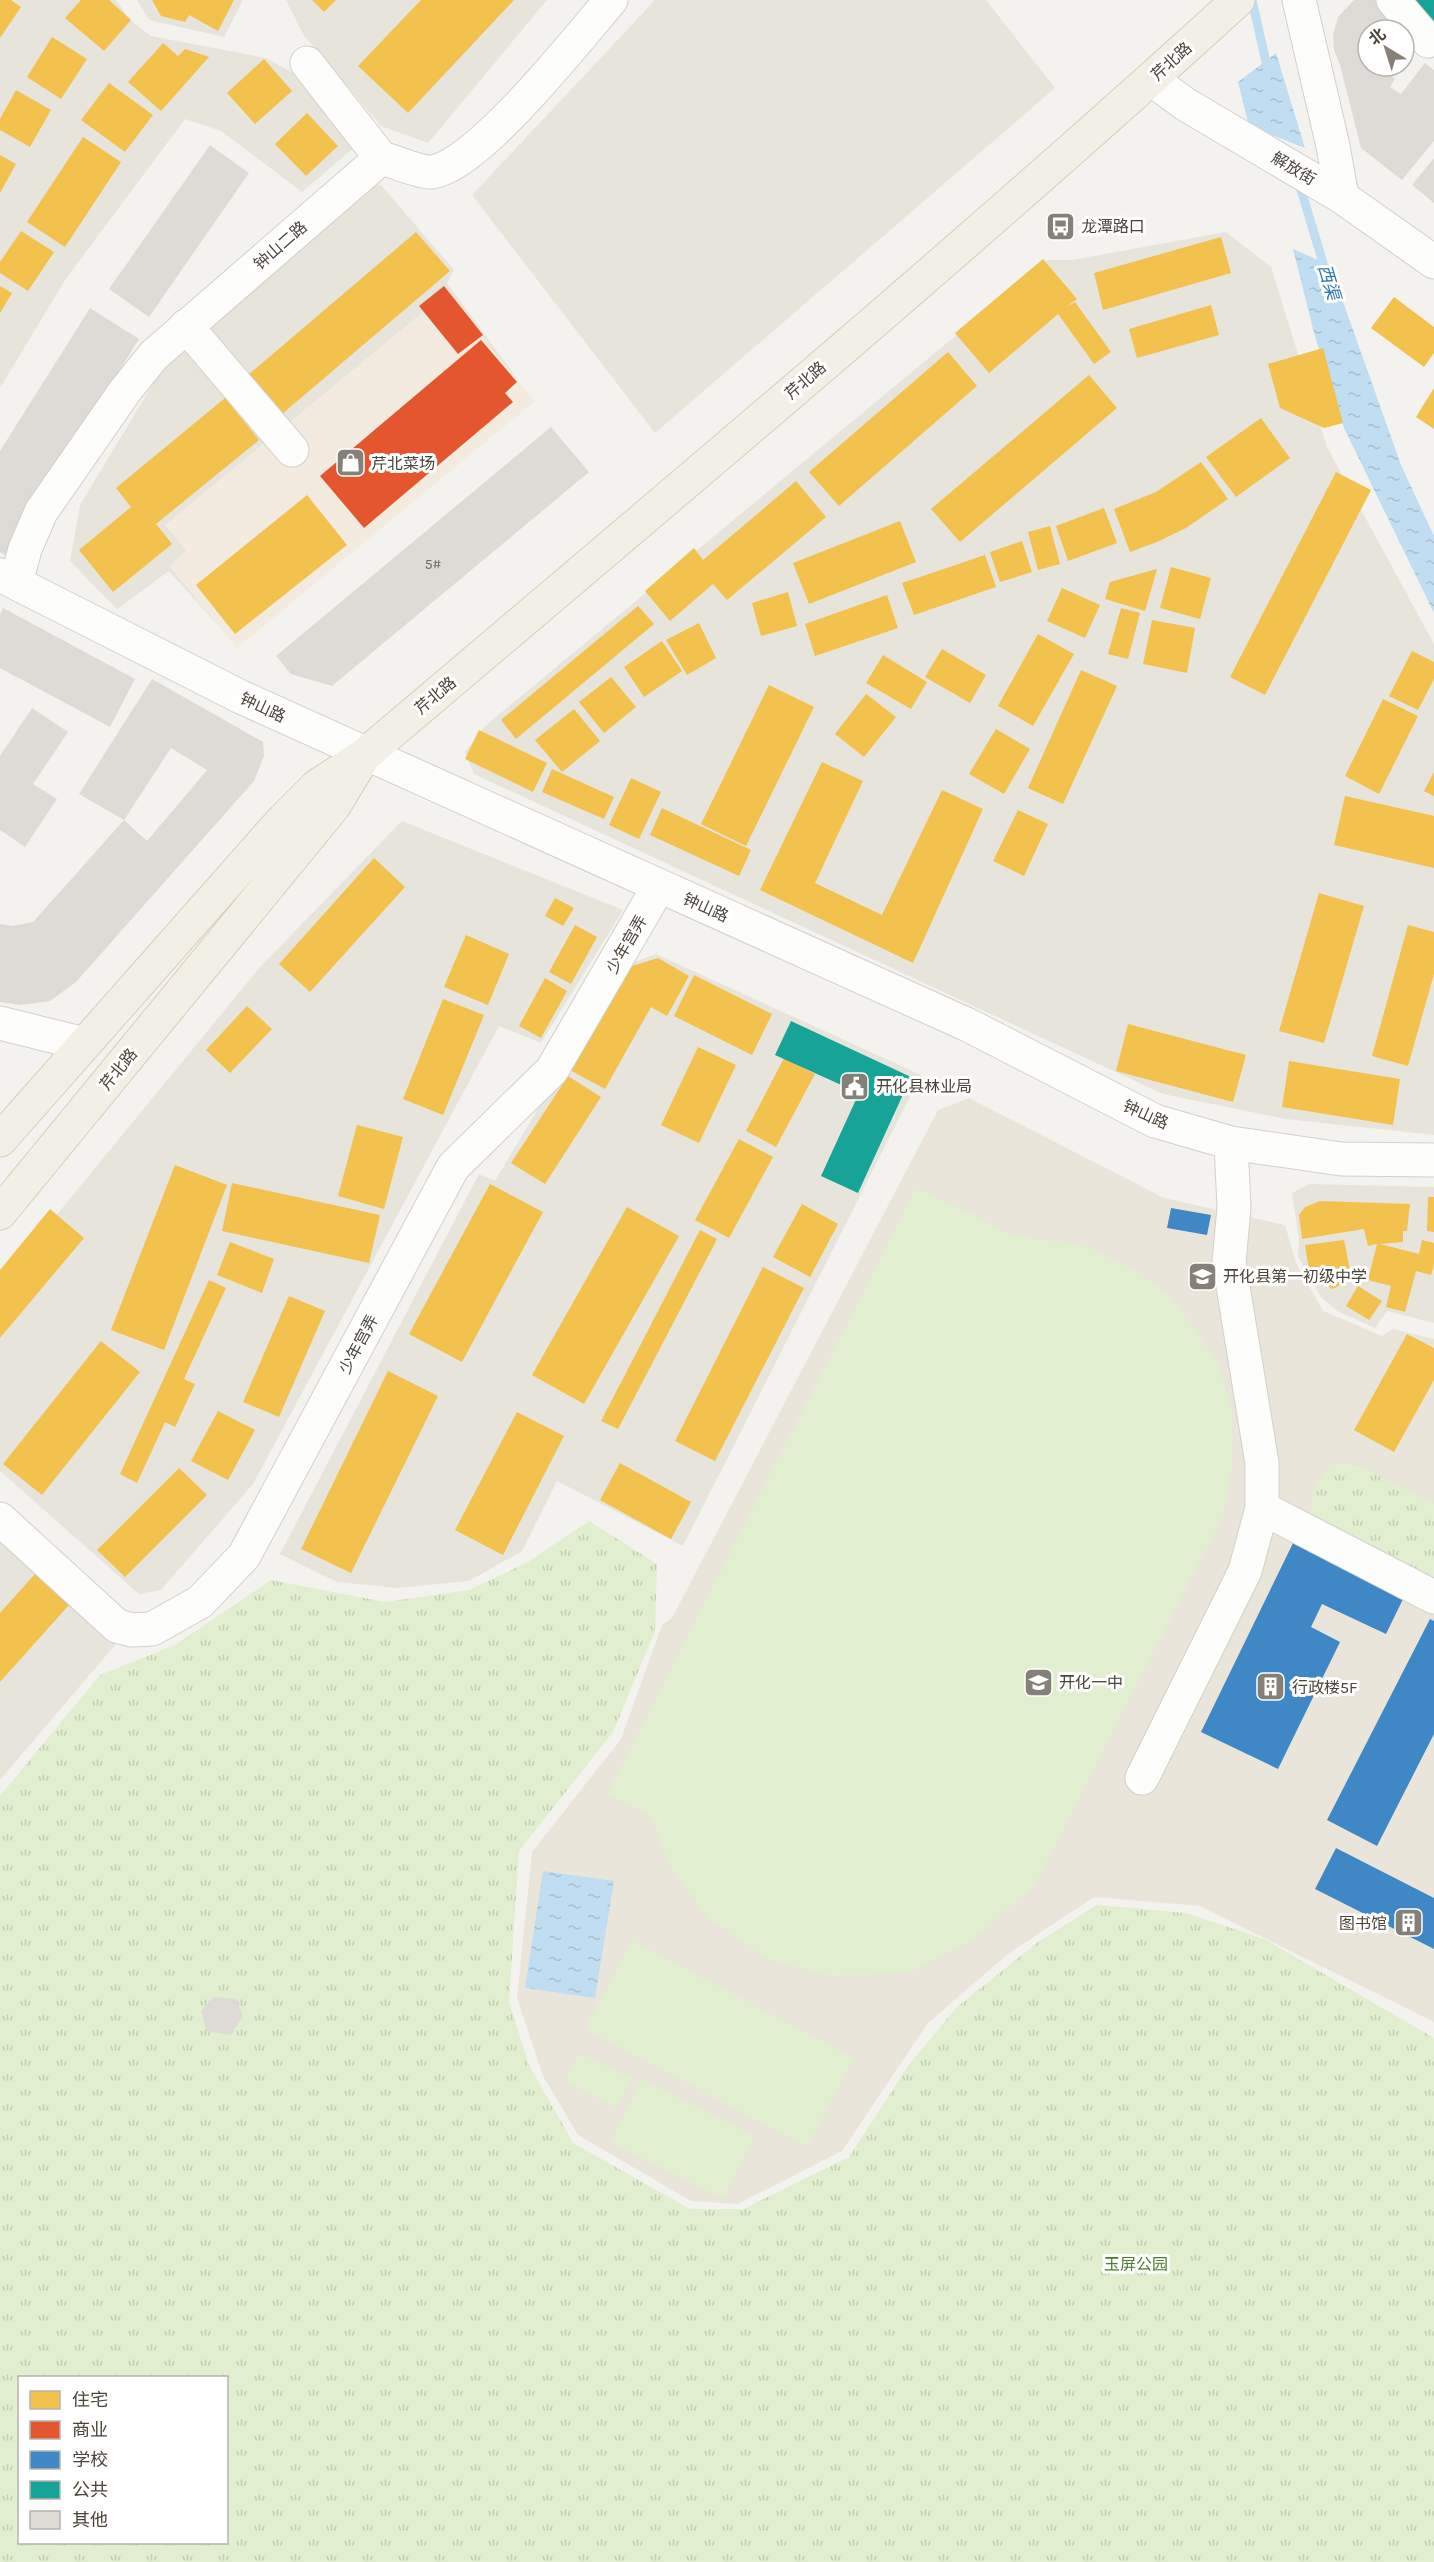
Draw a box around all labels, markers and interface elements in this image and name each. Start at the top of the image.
north arrow [1356,18,1416,78]
text: 北 [1365,24,1389,49]
street label: 芹北路 [1147,38,1196,84]
street label: 解放街 [1268,148,1319,189]
bus stop icon: 龙潭路口 [1044,210,1076,242]
street label: 钟山二路 [250,217,311,274]
place label: 龙潭路口 [1081,217,1145,236]
water label: 西渠 [1313,262,1346,305]
street label: 芹北路 [781,357,830,403]
shop icon: 芹北菜场 [334,447,366,479]
place label: 芹北菜场 [371,454,435,473]
house number: 5# [425,556,442,573]
street label: 芹北路 [411,673,460,718]
street label: 钟山路 [237,689,289,726]
street label: 钟山路 [680,889,732,926]
street label: 少年宫弄 [602,912,651,977]
street label: 芹北路 [96,1045,141,1094]
public building icon: 开化县林业局 [839,1070,871,1102]
place label: 开化县林业局 [876,1077,972,1096]
street label: 钟山路 [1120,1096,1172,1133]
school or university icon: 开化县第一初级中学 [1186,1260,1218,1292]
place label: 开化县第一初级中学 [1223,1267,1367,1286]
street label: 少年宫弄 [335,1312,382,1377]
school or university icon: 开化一中 [1022,1666,1054,1698]
building icon: 行政楼5F [1255,1671,1287,1703]
place label: 开化一中 [1059,1673,1123,1692]
place label: 行政楼5F [1292,1678,1357,1697]
building icon: 图书馆 [1392,1907,1424,1939]
place label: 图书馆 [1339,1914,1387,1933]
park label: 玉屏公园 [1104,2255,1168,2274]
legend [18,2376,228,2544]
text: 住宅 [72,2389,108,2411]
text: 商业 [72,2419,108,2441]
text: 学校 [72,2449,108,2471]
text: 公共 [72,2479,108,2501]
text: 其他 [72,2509,108,2531]

